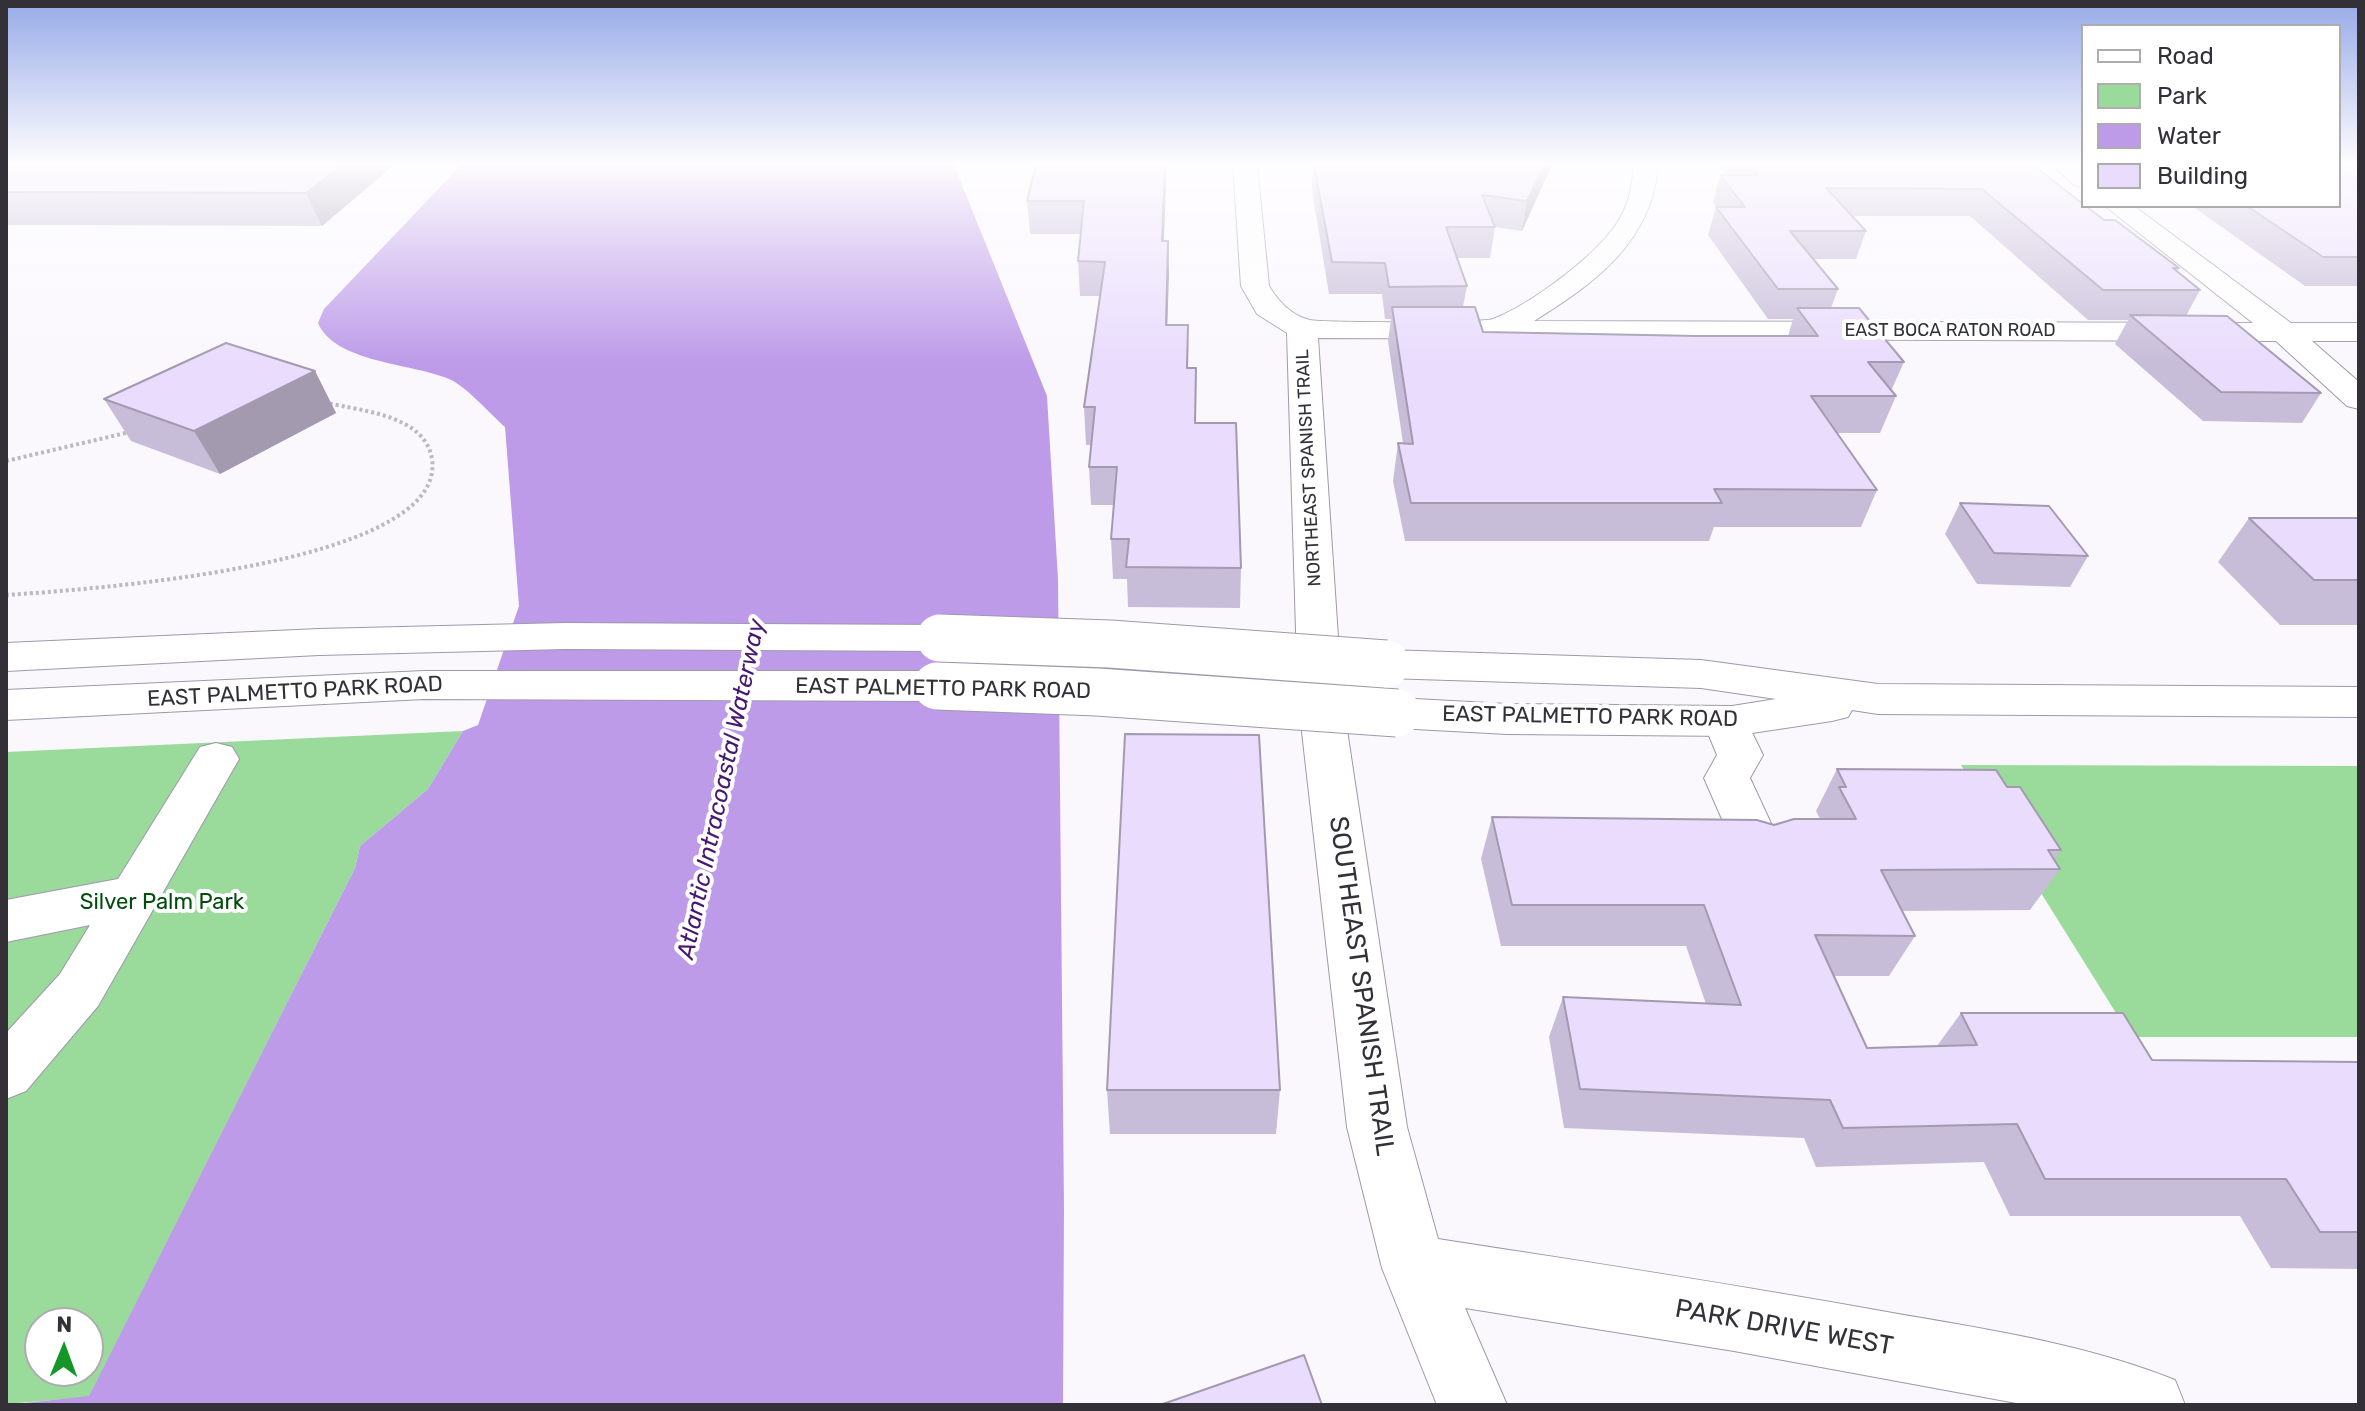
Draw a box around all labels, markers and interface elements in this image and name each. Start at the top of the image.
legend [2081,24,2341,208]
text: Road [2157,42,2214,70]
text: Park [2157,82,2207,110]
text: Water [2157,122,2221,150]
text: Building [2157,162,2248,190]
street label: EAST BOCA RATON ROAD [1844,320,2056,342]
street label: NORTHEAST SPANISH TRAIL [1292,349,1326,587]
water label: Atlantic Intracoastal Waterway [672,617,772,961]
street label: EAST PALMETTO PARK ROAD [147,671,443,713]
street label: EAST PALMETTO PARK ROAD [795,673,1091,705]
street label: EAST PALMETTO PARK ROAD [1442,701,1738,733]
street label: SOUTHEAST SPANISH TRAIL [1322,814,1400,1158]
park label: Silver Palm Park [80,890,244,916]
street label: PARK DRIVE WEST [1673,1293,1895,1363]
north arrow [24,1307,104,1387]
text: N [56,1311,73,1338]

